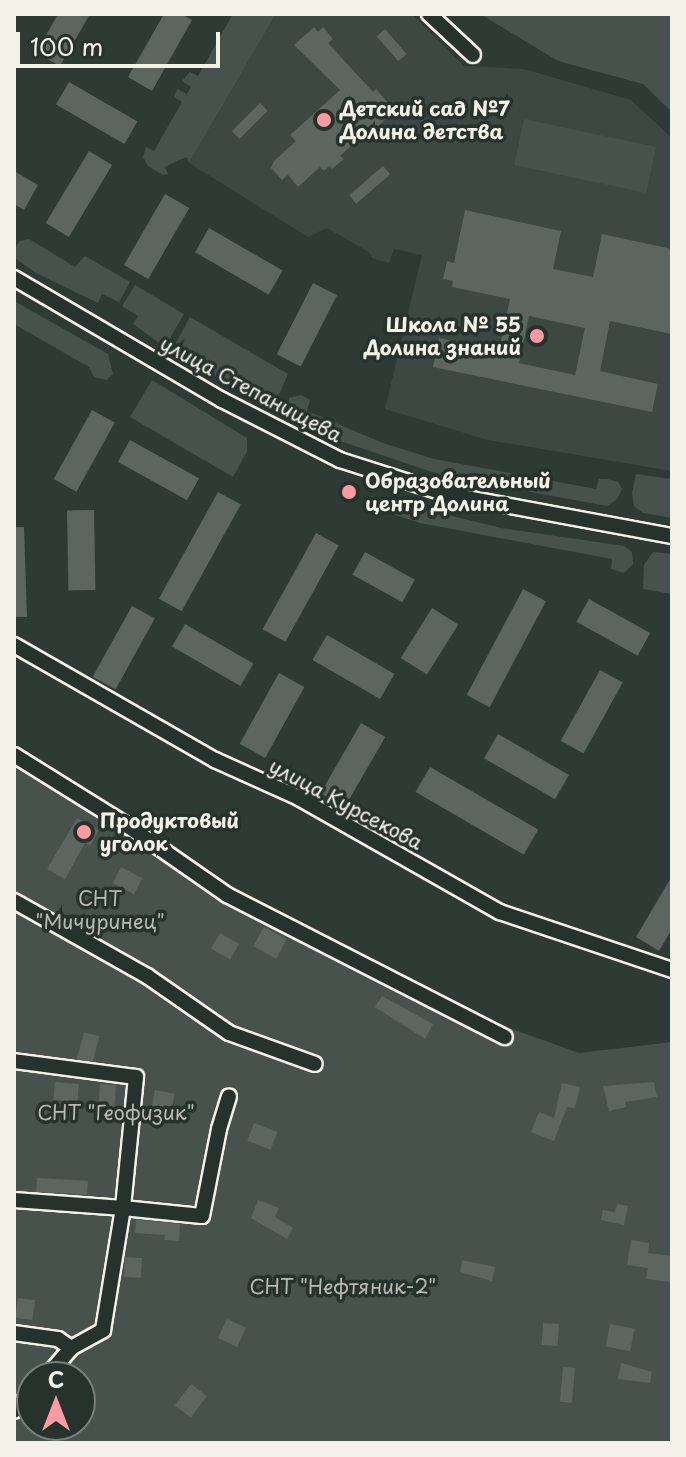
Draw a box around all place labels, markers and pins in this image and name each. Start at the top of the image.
place label: Детский сад №7 Долина детства [340,96,511,143]
marker: Детский сад №7 Долина детства [315,111,333,129]
place label: Школа № 55 Долина знаний [362,312,521,359]
marker: Школа № 55 Долина знаний [528,327,546,345]
place label: Образовательный центр Долина [365,468,551,515]
marker: Образовательный центр Долина [340,483,358,501]
place label: Продуктовый уголок [100,808,239,855]
marker: Продуктовый уголок [75,823,93,841]

